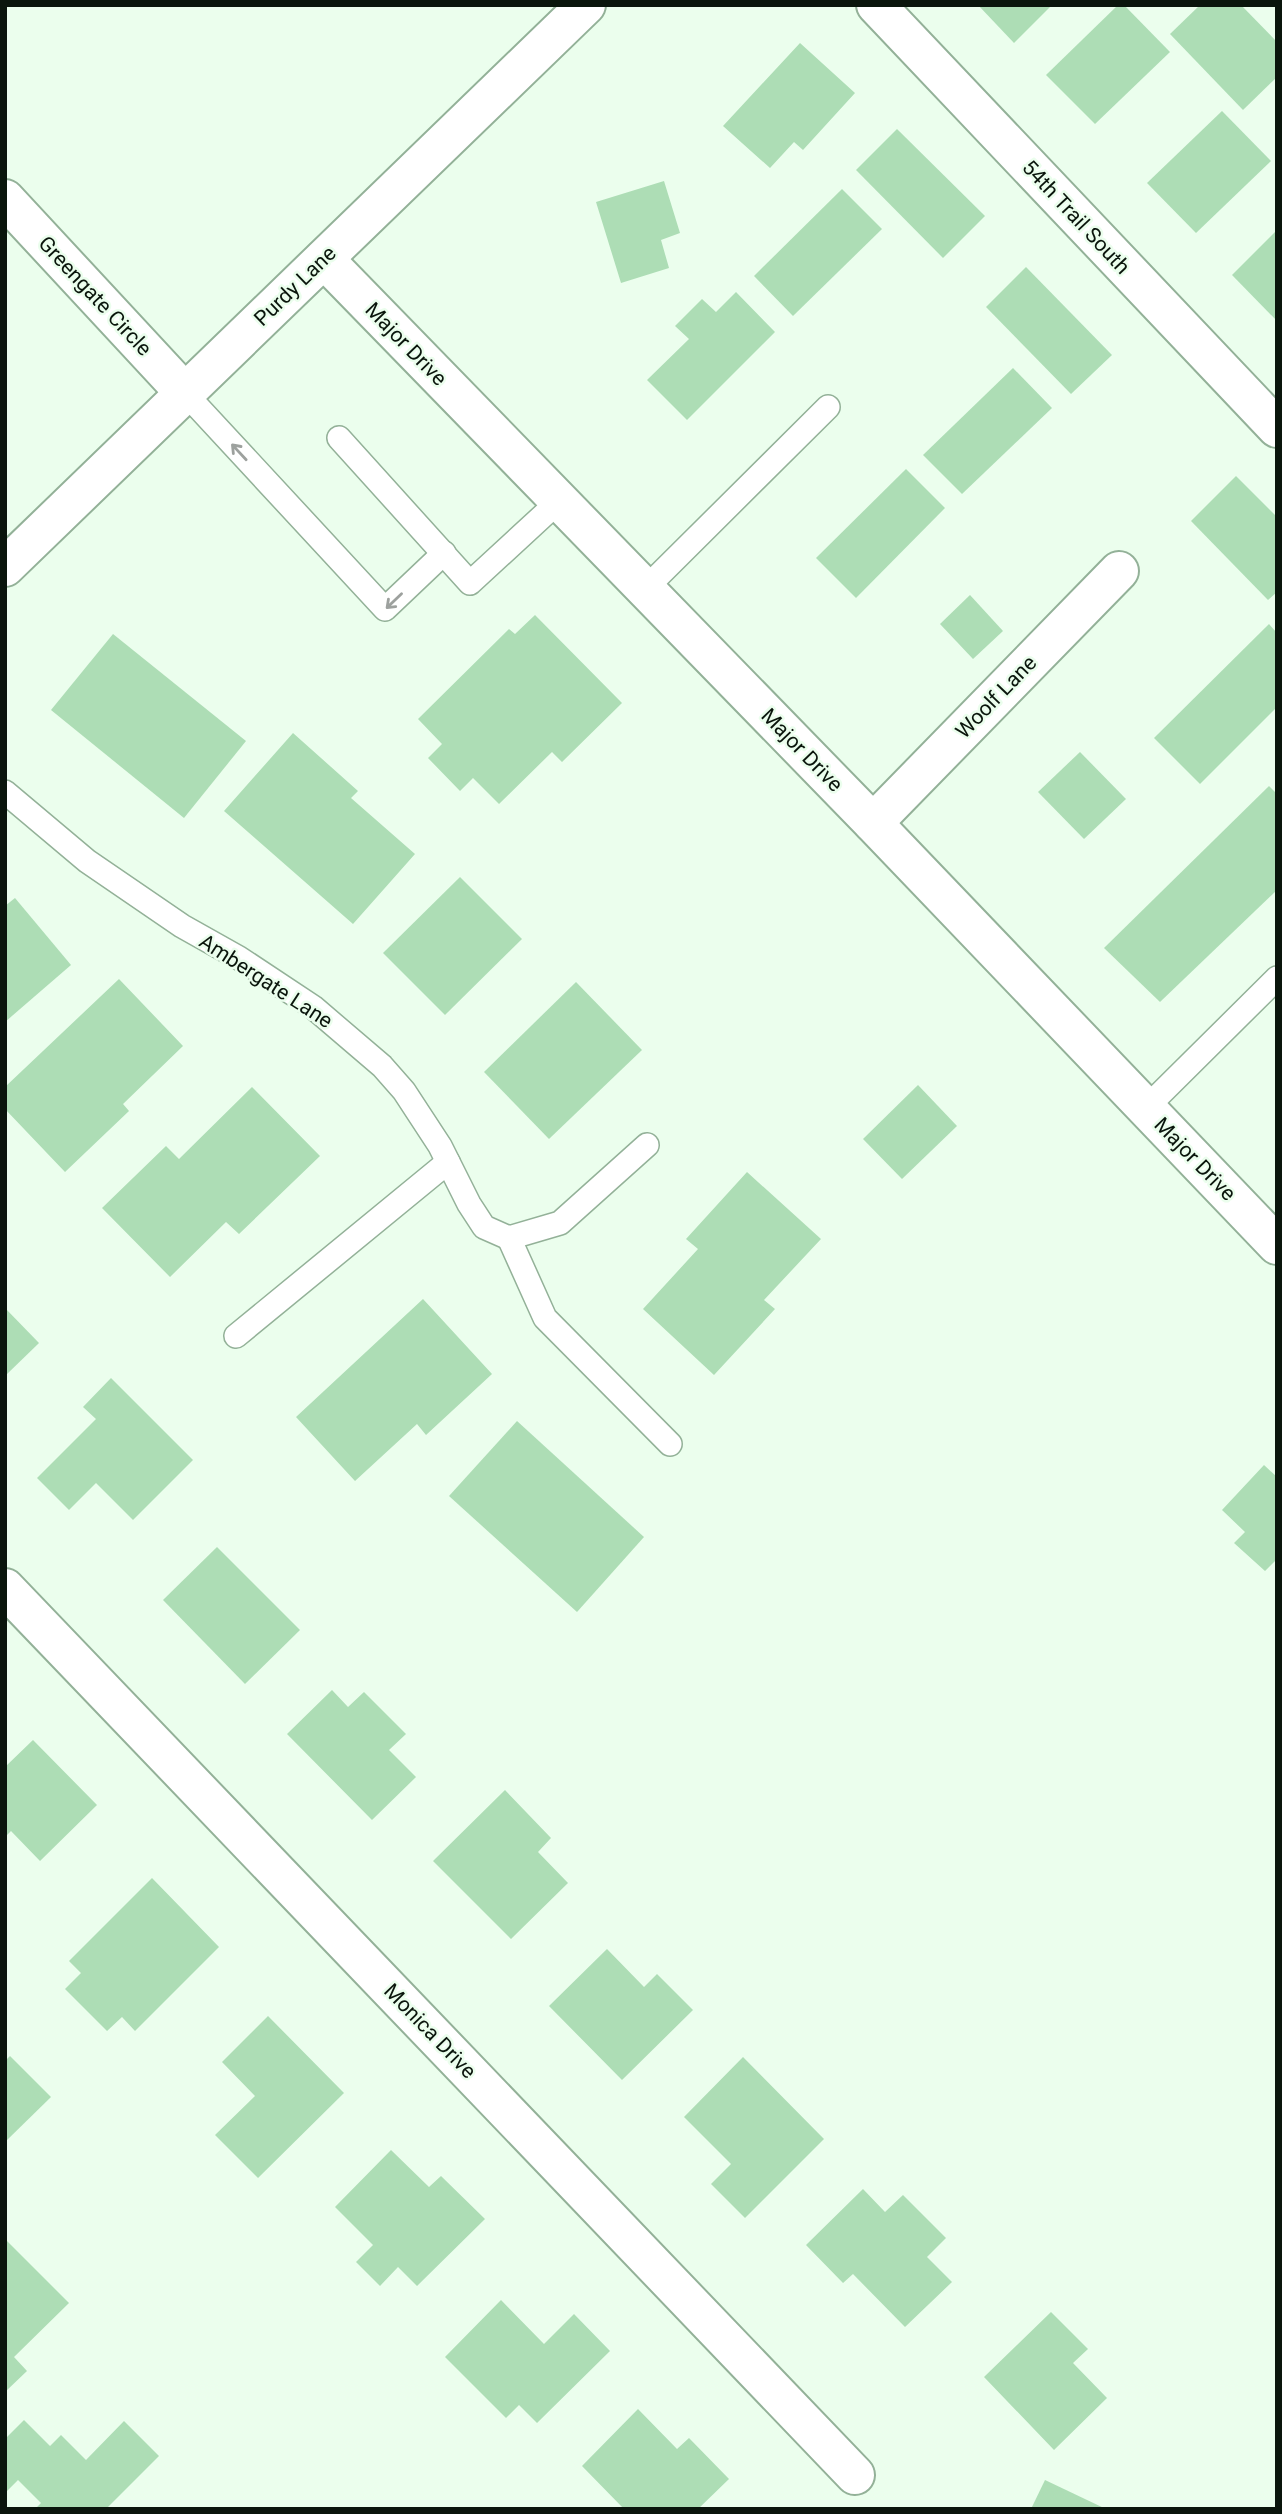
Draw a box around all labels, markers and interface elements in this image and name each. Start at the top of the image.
street label: 54th Trail South [1017,155,1135,279]
street label: Greengate Circle [34,231,156,361]
street label: Purdy Lane [249,241,341,331]
street label: Major Drive [360,297,452,391]
one-way arrow [231,444,248,461]
one-way arrow [386,592,403,609]
street label: Woolf Lane [951,651,1041,743]
street label: Major Drive [756,703,848,797]
street label: Ambergate Lane [195,929,337,1033]
street label: Major Drive [1149,1112,1241,1206]
street label: Monica Drive [379,1979,481,2083]

